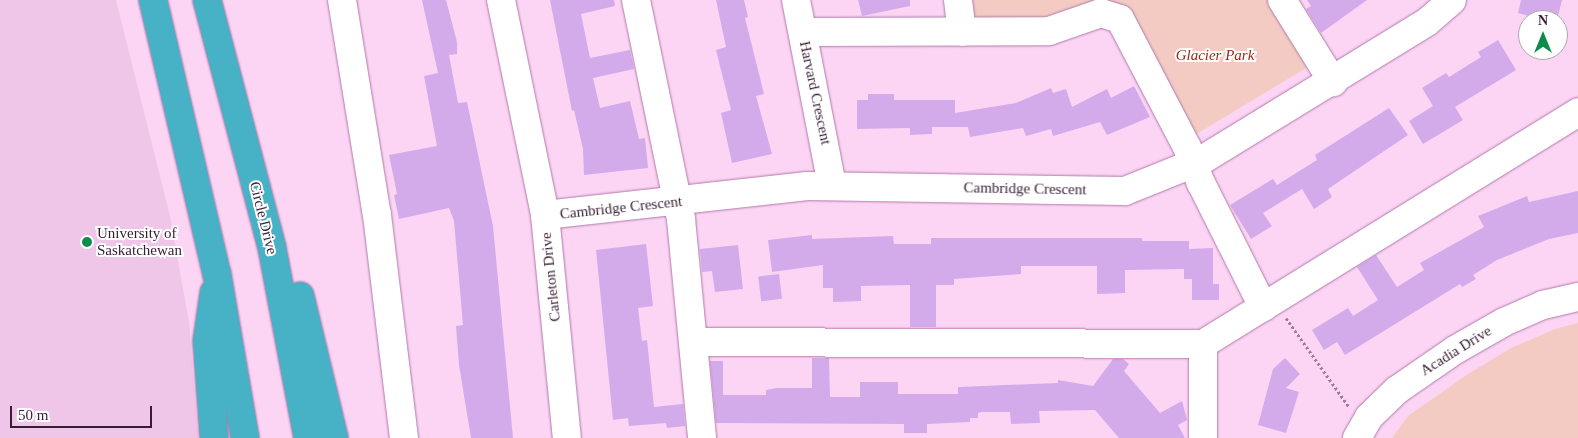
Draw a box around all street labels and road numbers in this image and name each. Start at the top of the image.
street label: Harvard Crescent [795,40,835,146]
street label: Cambridge Crescent [963,179,1087,199]
street label: Circle Drive [245,180,281,256]
street label: Cambridge Crescent [559,193,683,223]
street label: Carleton Drive [537,232,565,322]
street label: Acadia Drive [1417,322,1495,380]

